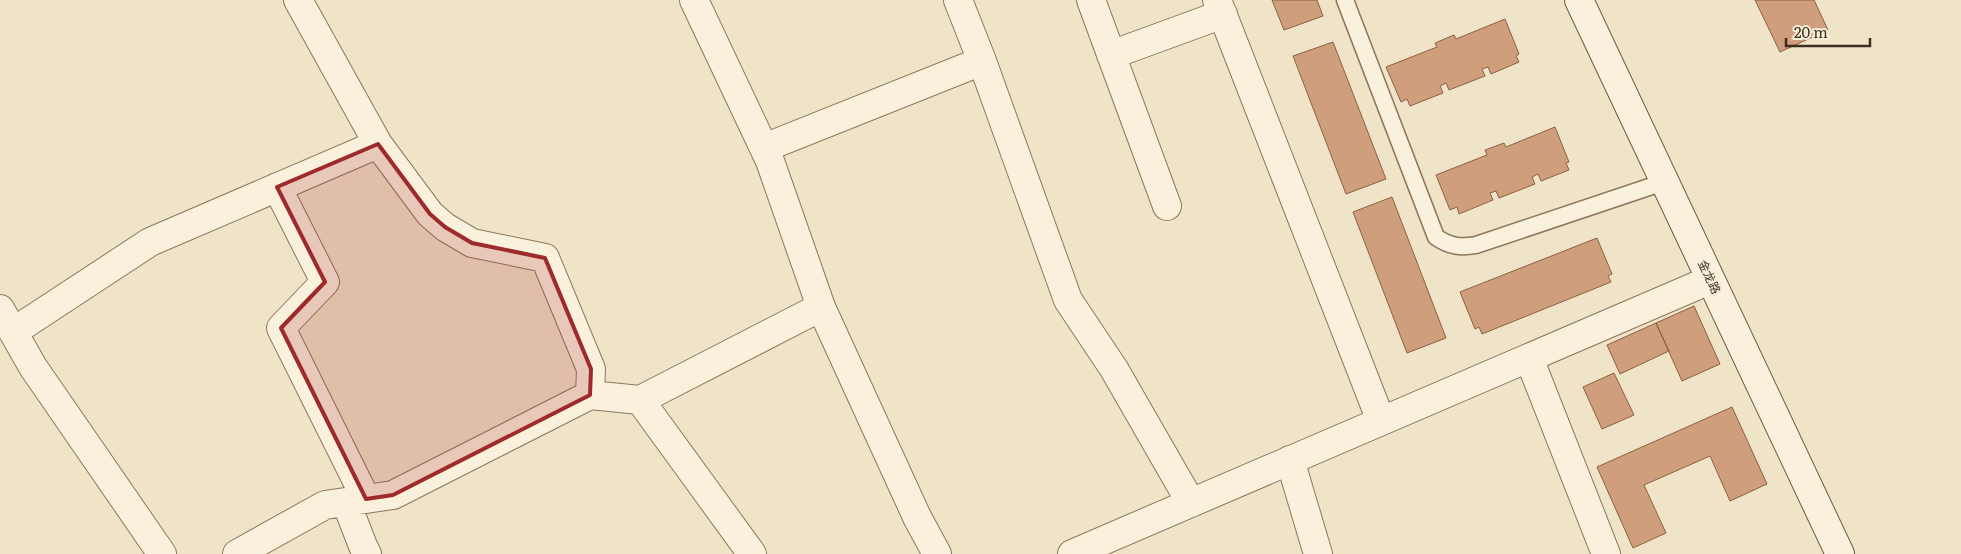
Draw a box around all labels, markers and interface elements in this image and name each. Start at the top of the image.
scale bar [1786,15,1870,47]
text: 20 m [1794,20,1828,43]
street label: 金龙路 [1694,256,1726,297]

